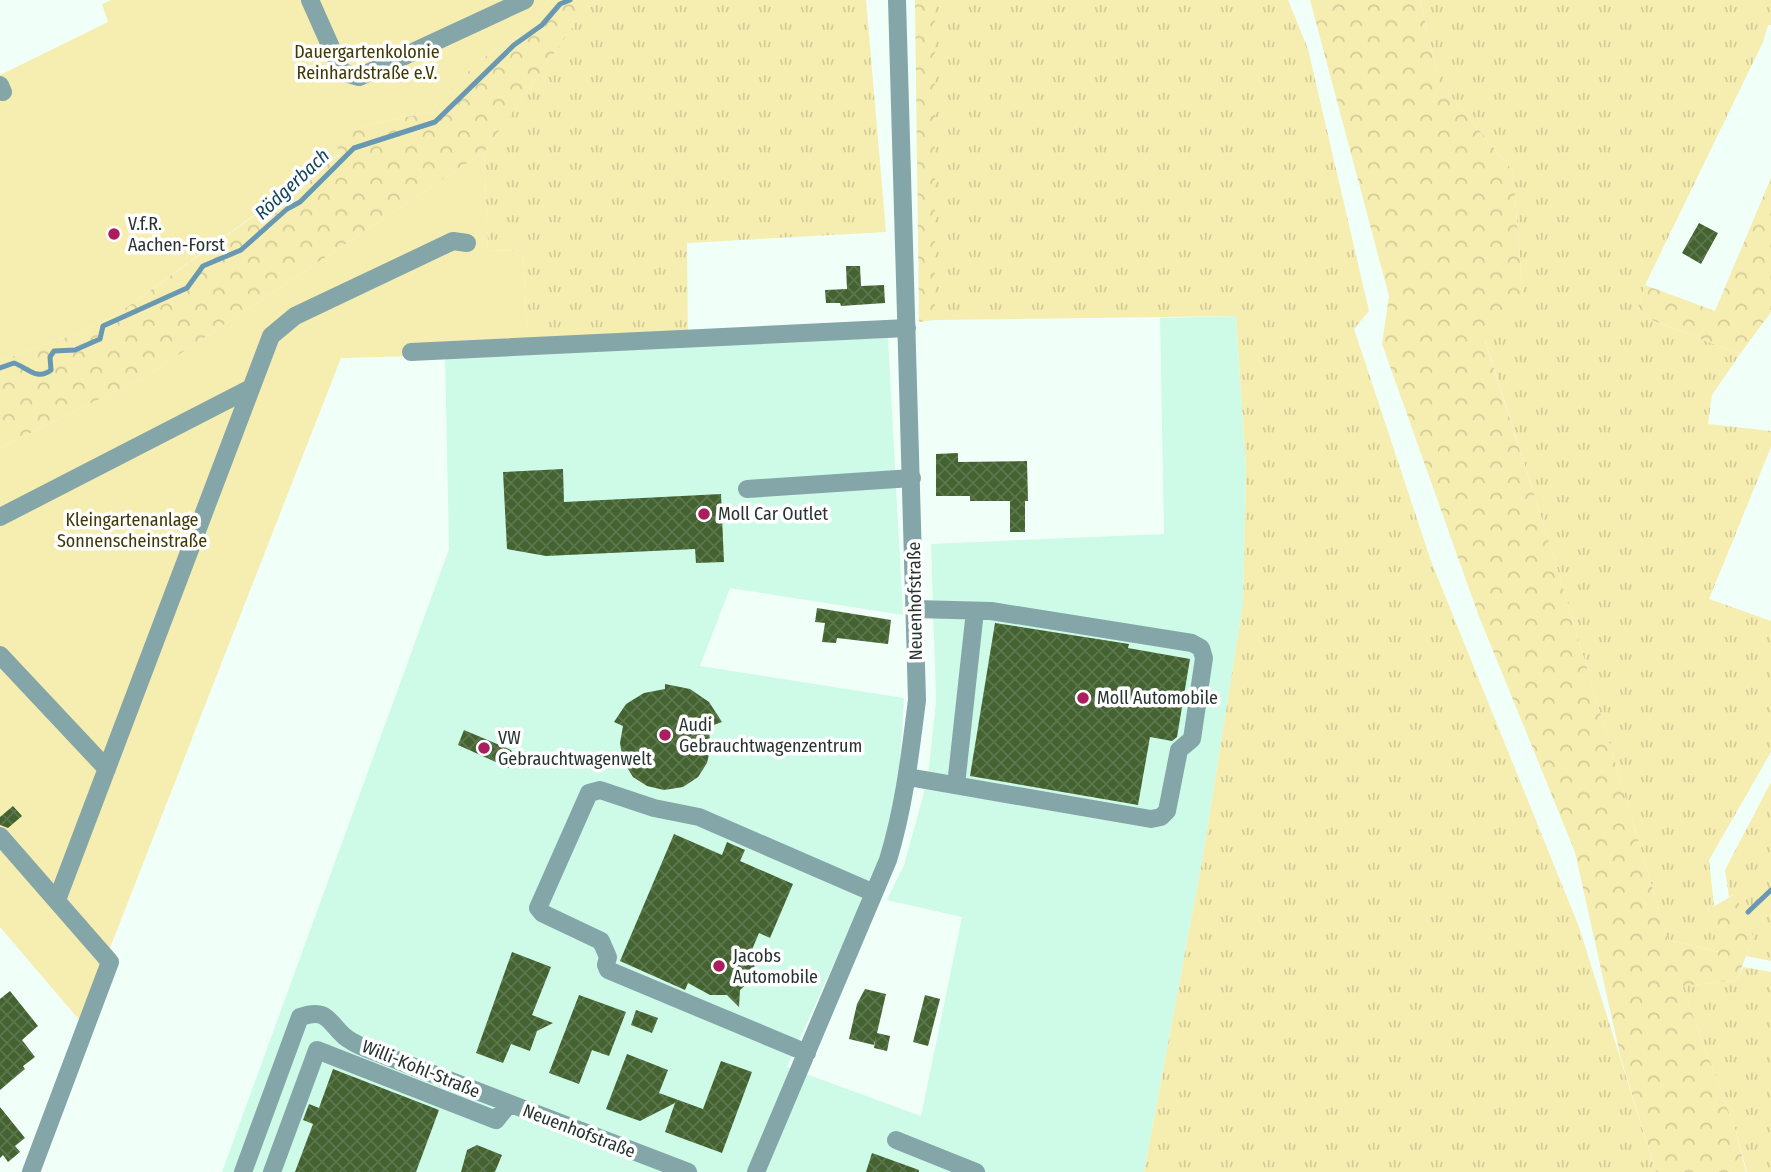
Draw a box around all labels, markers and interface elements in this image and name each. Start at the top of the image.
park label: Dauergartenkolonie Reinhardstraße e.V. [294,41,440,84]
water label: Rödgerbach [250,144,334,224]
place label: V.f.R. Aachen-Forst [128,213,225,256]
marker: V.f.R. Aachen-Forst [106,226,122,242]
place label: Moll Car Outlet [718,503,828,525]
marker: Moll Car Outlet [696,506,712,522]
park label: Kleingartenanlage Sonnenscheinstraße [57,509,207,552]
street label: Neuenhofstraße [903,541,927,661]
place label: Moll Automobile [1097,687,1218,709]
marker: Moll Automobile [1075,690,1091,706]
place label: Audi Gebrauchtwagenzentrum [679,714,862,757]
place label: VW Gebrauchtwagenwelt [498,727,652,770]
marker: Audi Gebrauchtwagenzentrum [657,727,673,743]
marker: VW Gebrauchtwagenwelt [476,740,492,756]
place label: Jacobs Automobile [733,945,818,988]
marker: Jacobs Automobile [711,958,727,974]
street label: Willi-Kohl-Straße [359,1035,483,1103]
street label: Neuenhofstraße [520,1099,638,1163]

